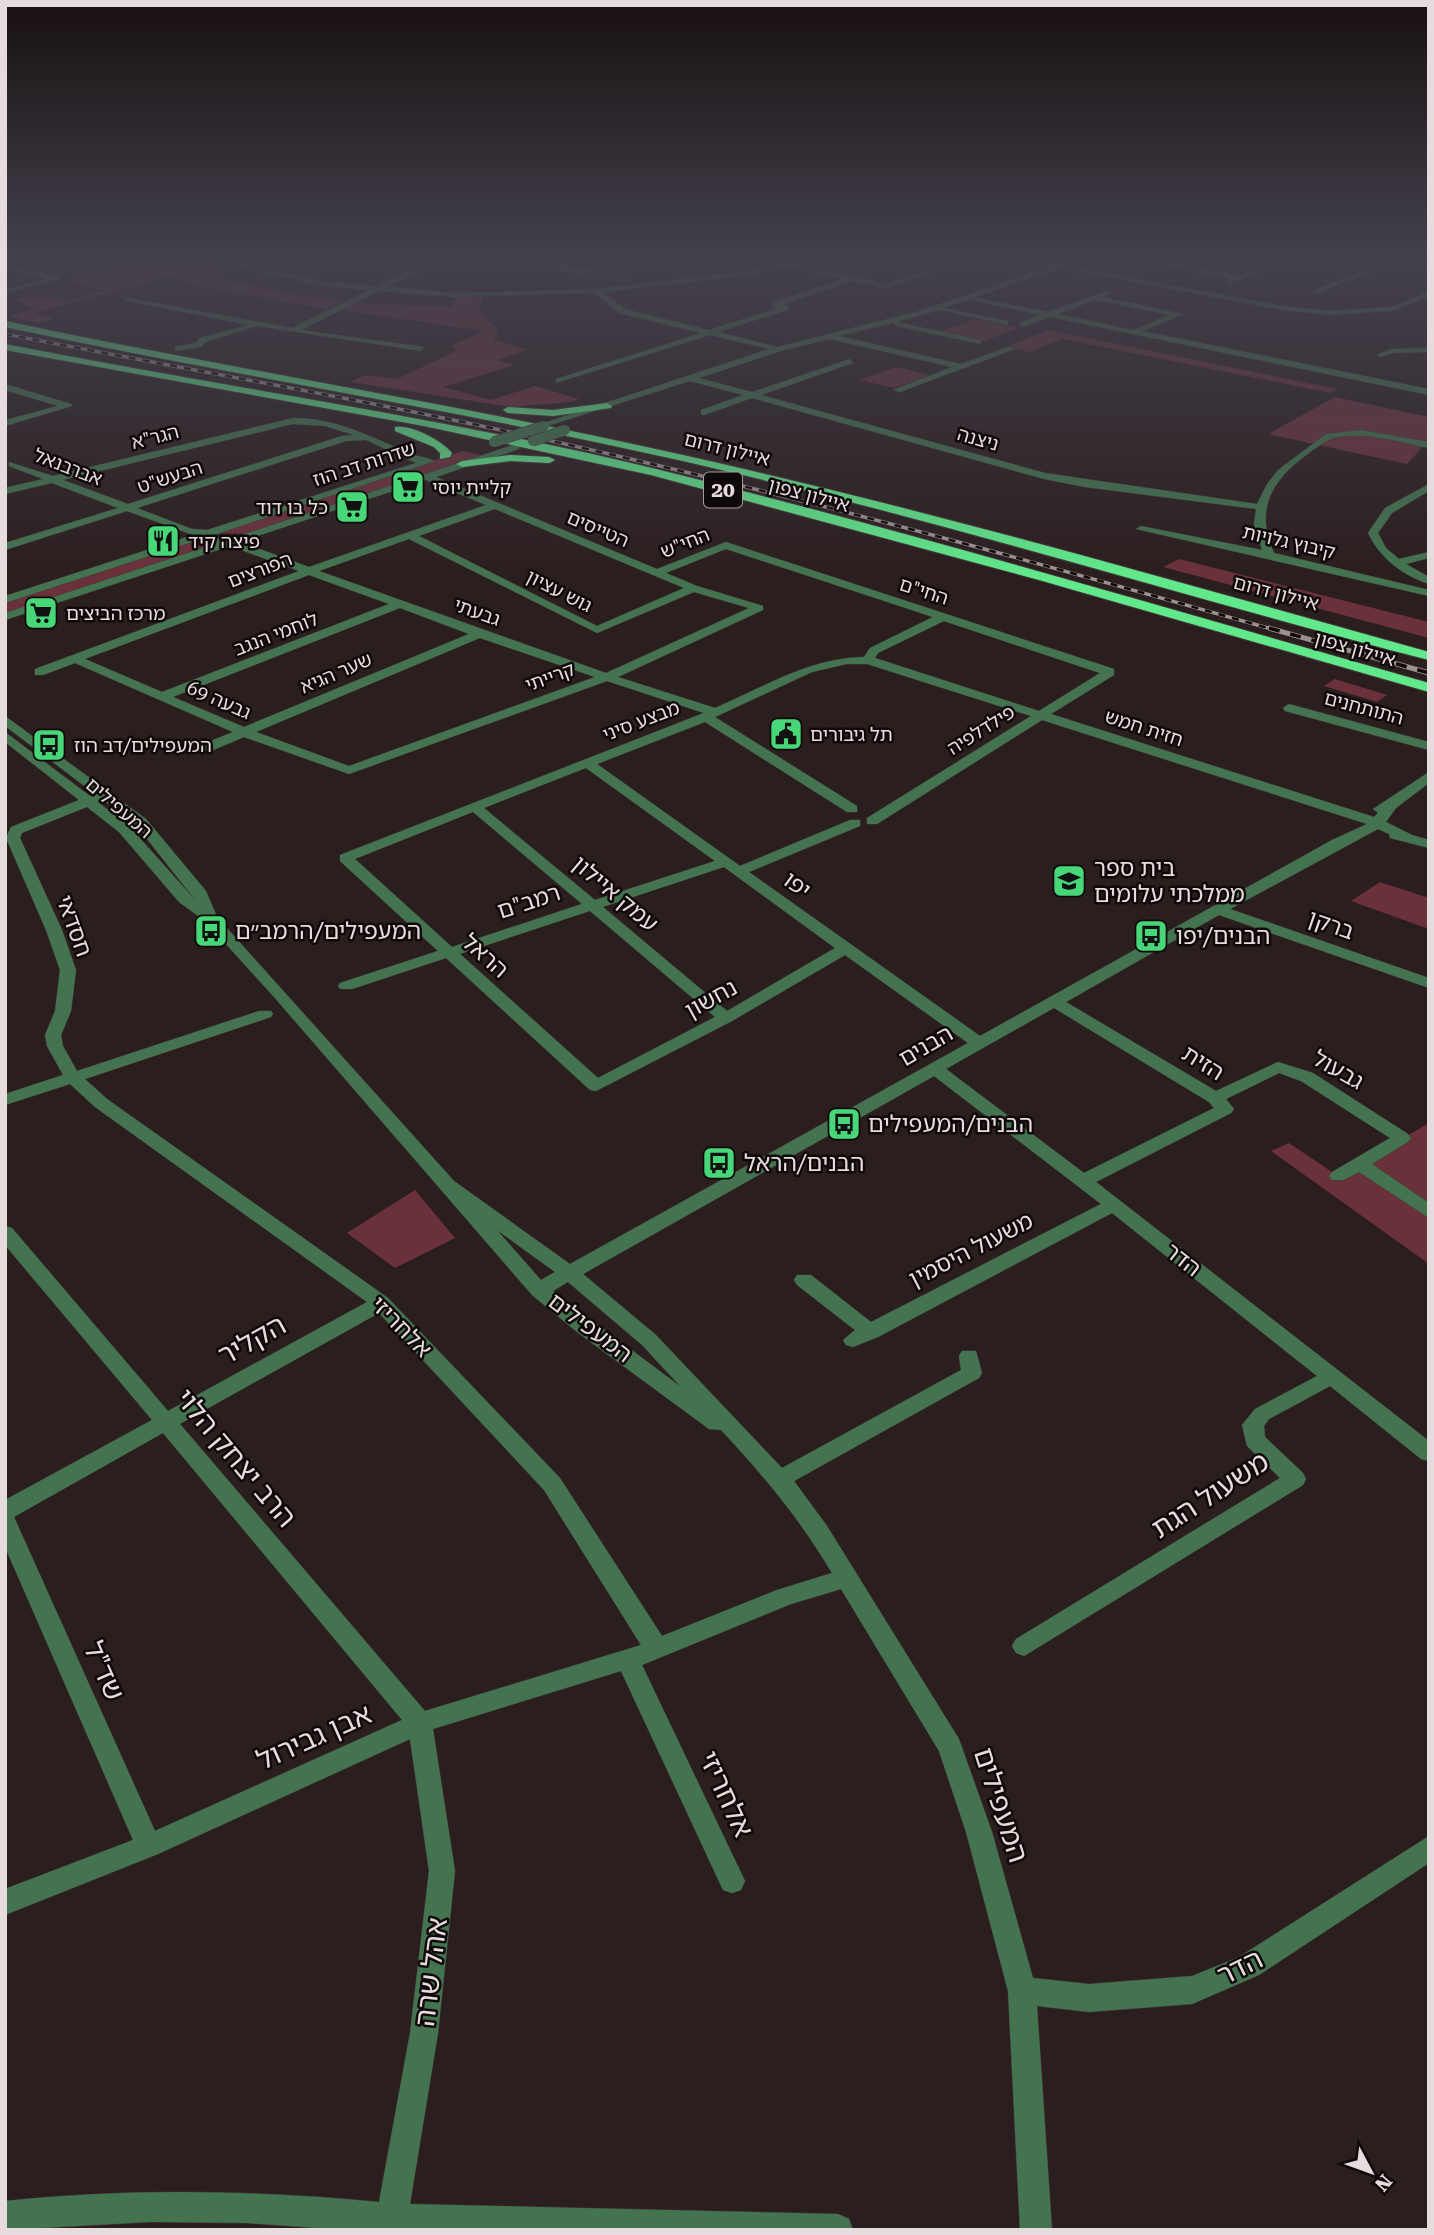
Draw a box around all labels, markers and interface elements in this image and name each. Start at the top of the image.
street label: הגר"א [129,420,181,454]
street label: ניצנה [955,422,1001,456]
street label: איילון דרום [682,427,772,471]
street label: שדרות דב הוז [310,437,418,491]
street label: אברבנאל [31,443,105,491]
street label: הבעש"ט [135,456,205,498]
supermarket icon: קליית יוסי [389,468,427,506]
road number: 20 [704,472,742,508]
street label: איילון צפון [766,473,852,517]
place label: קליית יוסי [432,476,512,499]
supermarket icon: כל בו דוד [333,488,371,526]
place label: כל בו דוד [256,496,328,519]
street label: הטייסים [563,506,633,552]
street label: קיבוץ גלויות [1240,520,1338,564]
restaurant icon: פיצה קיד [144,522,182,560]
street label: החי"ש [657,523,713,563]
place label: פיצה קיד [188,530,260,553]
street label: הפורצים [225,547,295,593]
street label: גוש עציון [522,565,596,617]
street label: איילון דרום [1231,571,1321,615]
street label: החי"ם [897,572,951,610]
street label: גבעתי [451,593,503,631]
supermarket icon: מרכז הביצים [22,594,60,632]
place label: מרכז הביצים [66,602,166,625]
street label: לוחמי הנגב [231,607,321,661]
street label: איילון צפון [1312,627,1398,671]
street label: שער הגיא [297,648,375,698]
street label: קרייתי [522,657,578,697]
street label: גבעה 69 [184,676,254,724]
street label: התותחנים [1322,686,1406,730]
street label: מבצע סיני [599,696,683,746]
street label: פילדלפיה [943,700,1019,760]
street label: חזית חמש [1102,705,1186,751]
public building icon: תל גיבורים [767,715,805,753]
place label: תל גיבורים [810,723,893,746]
bus stop icon: המעפילים/דב הוז [30,726,68,764]
place label: המעפילים/דב הוז [74,734,212,757]
street label: המעפילים [81,773,157,843]
street label: עמק איילון [567,850,663,938]
place label: בית ספר ממלכתי עלומים [1094,855,1245,908]
school or university icon: בית ספר ממלכתי עלומים [1050,862,1088,900]
street label: יפו [778,866,816,904]
street label: רמב"ם [494,879,564,925]
street label: חסדאי [50,892,98,960]
street label: ברקן [1305,905,1357,945]
bus stop icon: המעפילים/הרמב״ם [192,912,230,950]
bus stop icon: הבנים/יפו [1132,917,1170,955]
place label: המעפילים/הרמב״ם [235,918,421,945]
place label: הבנים/יפו [1176,923,1270,950]
street label: הראל [456,928,514,984]
street label: נחשון [680,974,742,1024]
street label: הבנים [894,1020,958,1072]
street label: הזית [1177,1040,1229,1086]
street label: גבעול [1308,1045,1369,1095]
bus stop icon: הבנים/המעפילים [825,1105,863,1143]
place label: הבנים/המעפילים [868,1111,1033,1138]
bus stop icon: הבנים/הראל [700,1144,738,1182]
place label: הבנים/הראל [744,1150,864,1177]
street label: משעול היסמין [904,1207,1038,1293]
street label: הדר [1160,1238,1206,1282]
street label: המעפילים [543,1288,637,1368]
street label: אלחריזי [365,1291,437,1363]
street label: הקליר [212,1308,292,1372]
street label: הרב יצחק הלוי [169,1382,303,1534]
street label: משעול הגת [1145,1445,1275,1545]
street label: שד"ל [77,1636,131,1706]
street label: אבן גבירול [252,1697,376,1777]
street label: המעפילים [967,1743,1035,1867]
street label: אלחריזי [692,1746,760,1842]
street label: אהל שרה [408,1916,454,2028]
street label: הדר [1212,1942,1268,1992]
north arrow [1336,2137,1406,2207]
text: N [1370,2170,1397,2196]

